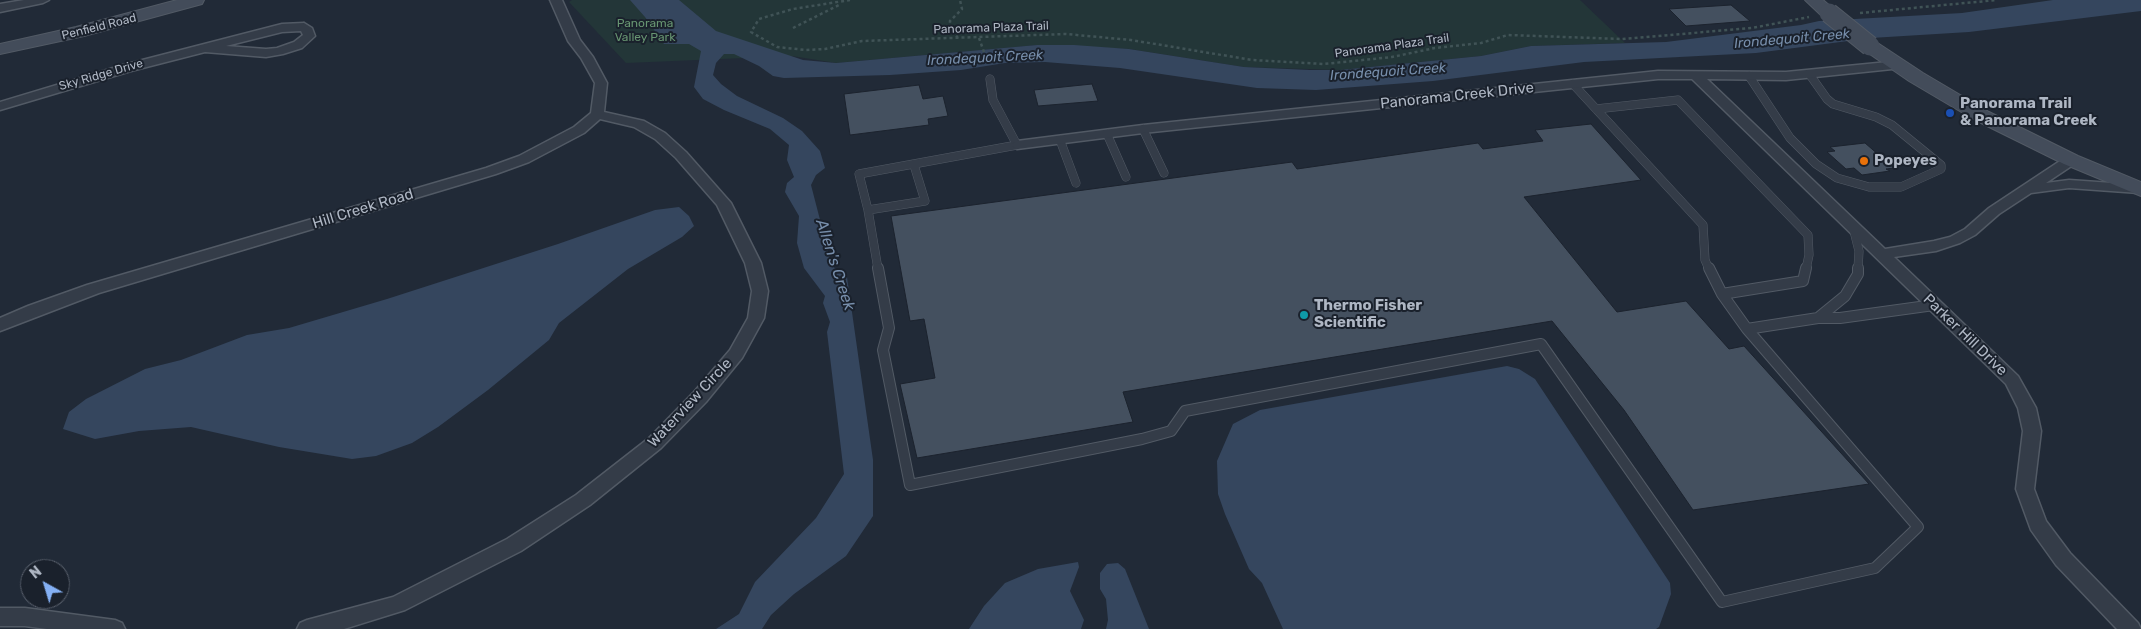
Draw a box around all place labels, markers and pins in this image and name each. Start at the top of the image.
place label: Panorama Trail & Panorama Creek [1960,95,2097,130]
marker: Panorama Trail & Panorama Creek [1944,107,1956,119]
place label: Popeyes [1874,152,1937,170]
marker: Popeyes [1858,155,1870,167]
place label: Thermo Fisher Scientific [1314,297,1422,332]
marker: Thermo Fisher Scientific [1298,309,1310,321]

